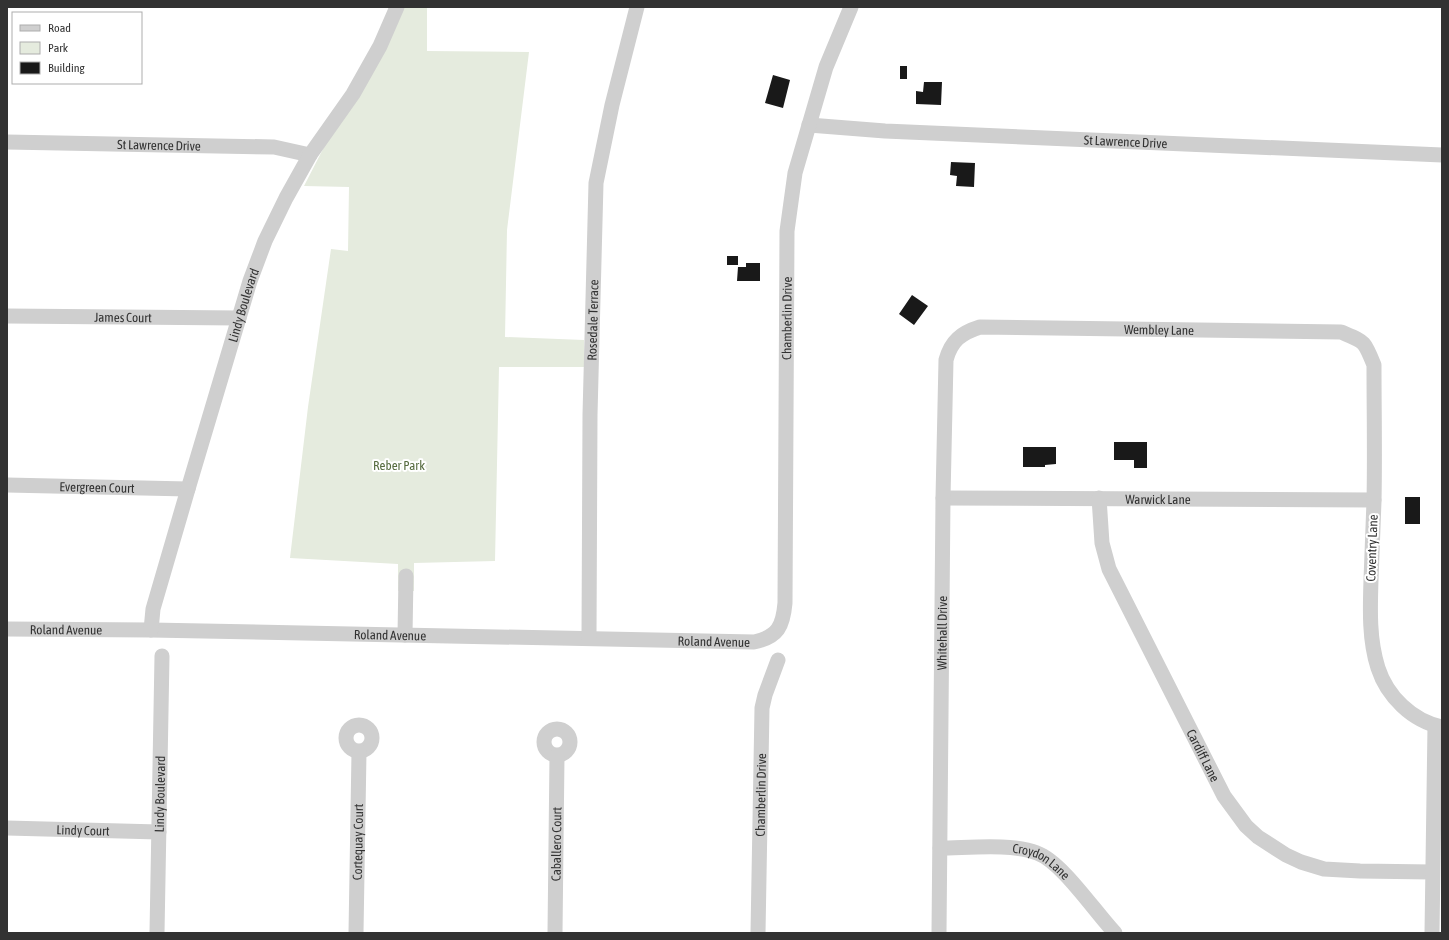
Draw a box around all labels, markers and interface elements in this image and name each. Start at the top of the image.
legend [12,12,142,84]
text: Road [48,21,71,35]
text: Park [48,41,69,55]
text: Building [48,61,86,75]
street label: St Lawrence Drive [1083,132,1168,151]
street label: St Lawrence Drive [117,137,201,153]
street label: Lindy Boulevard [225,266,262,344]
street label: Chamberlin Drive [779,276,794,360]
street label: Rosedale Terrace [584,279,601,361]
street label: James Court [94,309,152,325]
street label: Wembley Lane [1124,321,1194,337]
park label: Reber Park [373,458,425,473]
street label: Evergreen Court [59,479,135,495]
street label: Warwick Lane [1125,491,1191,507]
street label: Coventry Lane [1363,514,1381,582]
street label: Whitehall Drive [934,596,950,670]
street label: Roland Avenue [30,622,102,637]
street label: Roland Avenue [354,627,426,643]
street label: Roland Avenue [678,633,750,649]
street label: Cardiff Lane [1184,727,1223,784]
street label: Chamberlin Drive [752,753,769,837]
street label: Lindy Boulevard [151,756,168,832]
street label: Cortequay Court [349,803,366,880]
street label: Caballero Court [548,807,564,881]
street label: Lindy Court [56,822,110,838]
street label: Croydon Lane [1012,840,1073,882]

